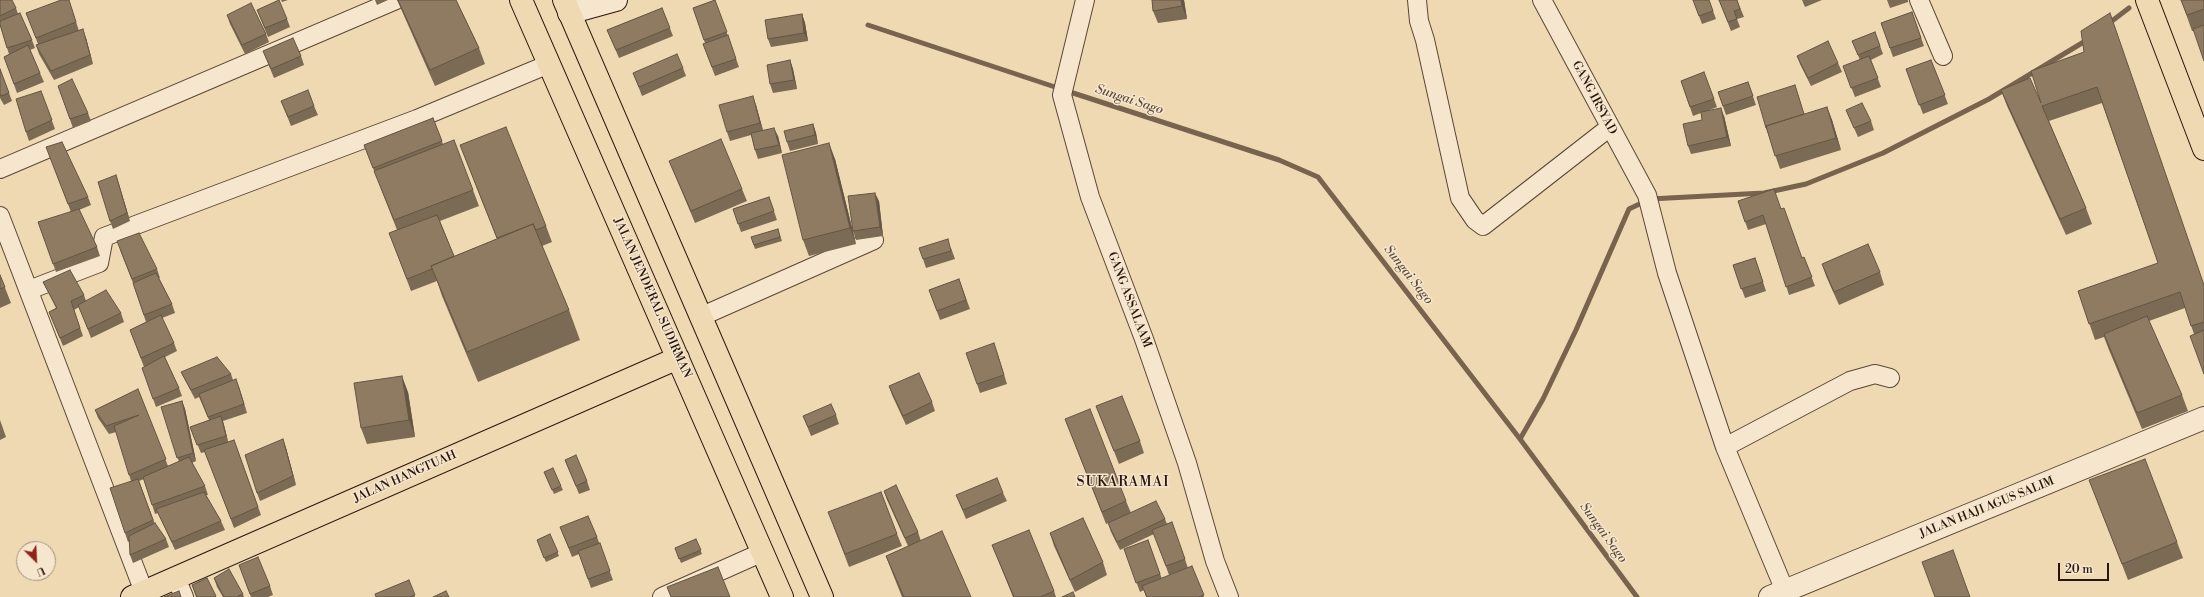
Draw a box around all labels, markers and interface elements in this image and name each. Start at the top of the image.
street label: GANG IRSYAD [1569,59,1619,137]
water label: Sungai Sago [1093,82,1165,118]
street label: JALAN JENDERAL SUDIRMAN [610,216,694,380]
water label: Sungai Sago [1380,242,1436,308]
street label: GANG ASSALAAM [1104,250,1154,350]
street label: JALAN HANGTUAH [351,448,459,506]
street label: JALAN HAJI AGUS SALIM [1917,474,2057,542]
district label: SUKARAMAI [1077,475,1169,491]
water label: Sungai Sago [1576,500,1630,566]
north arrow [16,541,56,581]
scale bar [2060,555,2111,581]
text: 20 m [2065,562,2093,577]
text: U [34,563,47,579]

